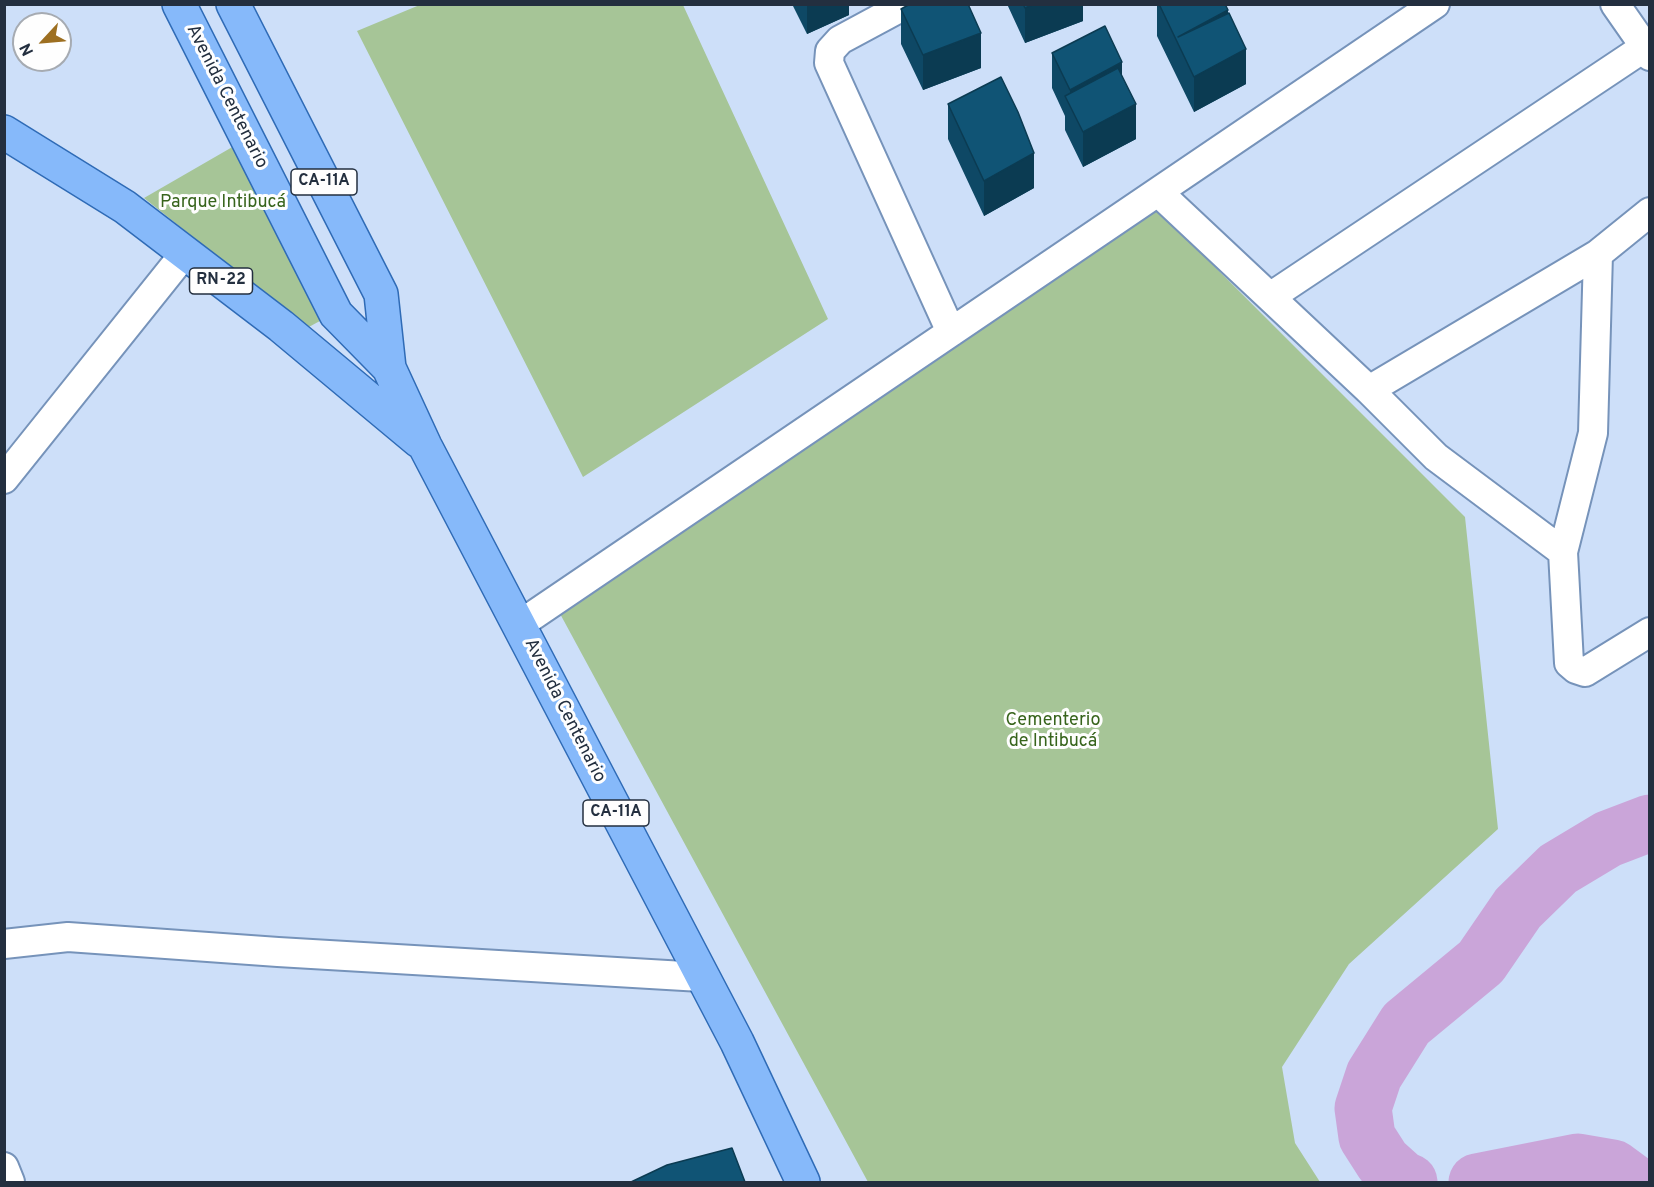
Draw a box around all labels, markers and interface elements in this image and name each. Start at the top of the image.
north arrow [12,12,72,72]
street label: Avenida Centenario [180,22,272,172]
text: N [16,39,39,59]
road number: CA-11A [291,169,357,195]
park label: Parque Intibucá [160,192,286,214]
road number: RN-22 [190,268,252,294]
street label: Avenida Centenario [518,636,610,786]
park label: Cementerio de Intibucá [1006,710,1100,752]
road number: CA-11A [583,800,649,826]

